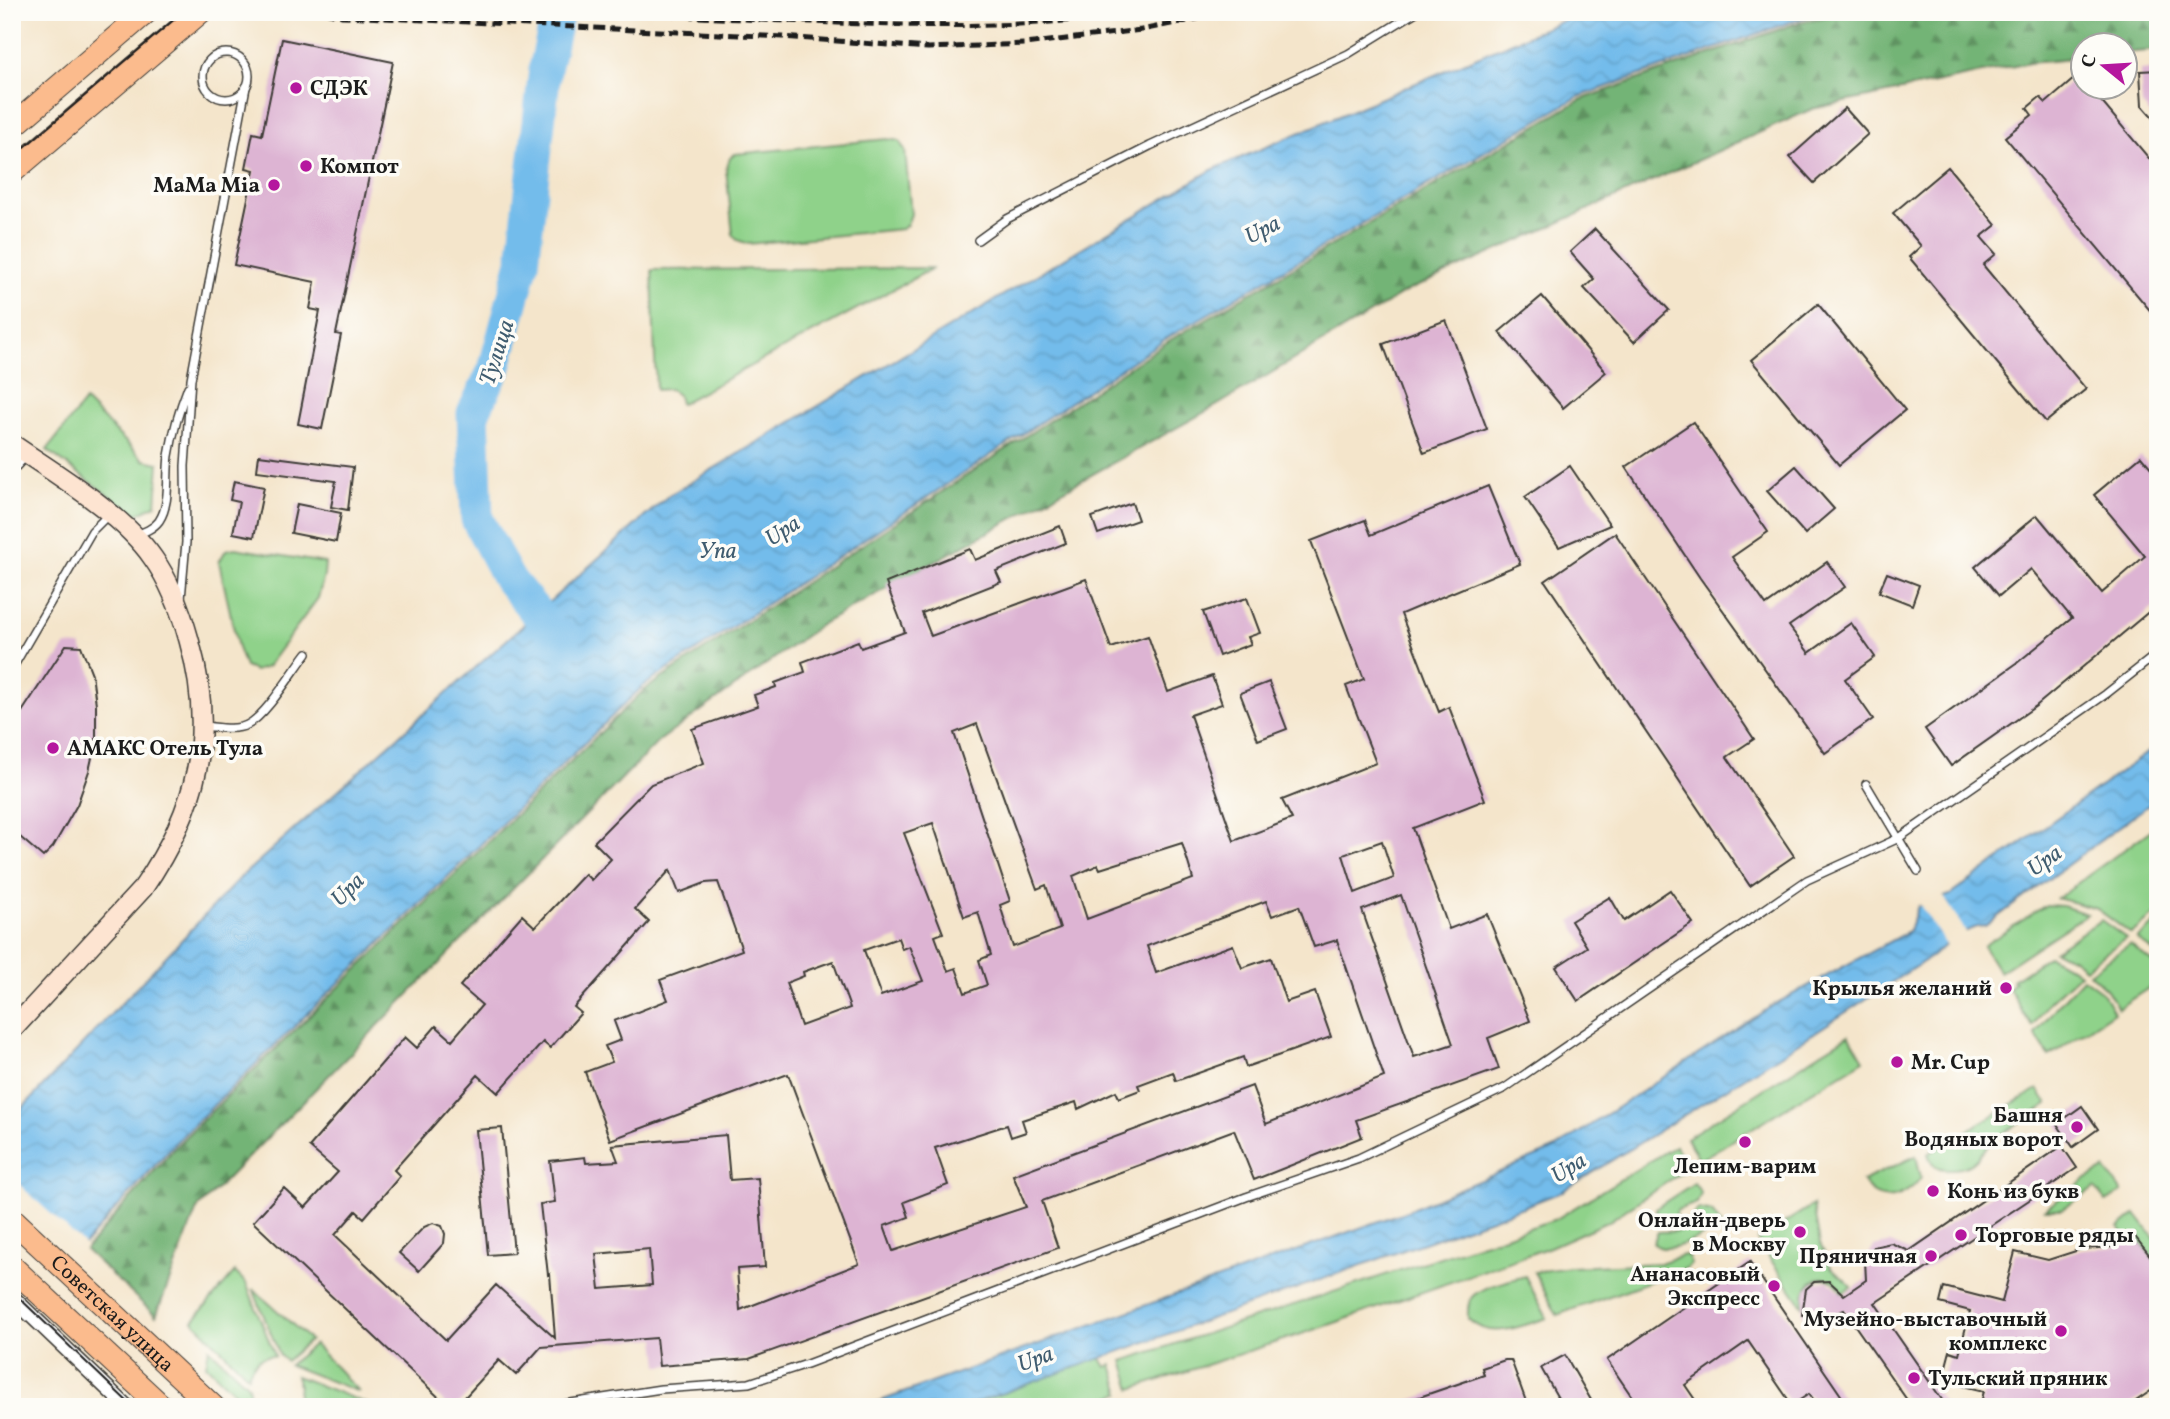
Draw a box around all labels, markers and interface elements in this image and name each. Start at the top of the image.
north arrow [2068,32,2138,102]
text: С [2075,52,2104,71]
place label: СДЭК [310,75,368,104]
marker: СДЭК [288,80,304,96]
place label: Компот [320,153,399,182]
marker: Компот [298,158,314,174]
place label: MaMa Mia [153,172,260,201]
marker: MaMa Mia [266,177,282,193]
water label: Upa [1240,208,1286,253]
water label: Тулица [472,316,523,389]
water label: Upa [759,508,807,555]
water label: Упа [699,536,737,568]
place label: АМАКС Отель Тула [67,735,263,764]
marker: АМАКС Отель Тула [45,740,61,756]
water label: Upa [2021,838,2069,885]
water label: Upa [324,866,373,915]
place label: Крылья желаний [1812,975,1992,1004]
marker: Крылья желаний [1998,980,2014,996]
place label: Mr. Cup [1911,1049,1990,1078]
marker: Mr. Cup [1889,1054,1905,1070]
place label: Башня Водяных ворот [1904,1102,2063,1155]
marker: Башня Водяных ворот [2069,1119,2085,1135]
marker: Лепим-варим [1737,1134,1753,1150]
water label: Upa [1545,1145,1593,1192]
place label: Лепим-варим [1674,1153,1817,1182]
place label: Конь из букв [1947,1178,2079,1207]
marker: Конь из букв [1925,1183,1941,1199]
place label: Онлайн-дверь в Москву [1638,1207,1786,1260]
place label: Торговые ряды [1975,1222,2134,1251]
marker: Онлайн-дверь в Москву [1792,1224,1808,1240]
marker: Торговые ряды [1953,1227,1969,1243]
place label: Пряничная [1799,1243,1917,1272]
marker: Пряничная [1923,1248,1939,1264]
street label: Советская улица [43,1249,180,1380]
place label: Ананасовый Экспресс [1630,1261,1760,1314]
marker: Ананасовый Экспресс [1766,1278,1782,1294]
place label: Музейно-выставочный комплекс [1804,1306,2047,1359]
marker: Музейно-выставочный комплекс [2053,1323,2069,1339]
water label: Upa [1013,1339,1058,1381]
place label: Тульский пряник [1928,1365,2108,1394]
marker: Тульский пряник [1906,1370,1922,1386]

